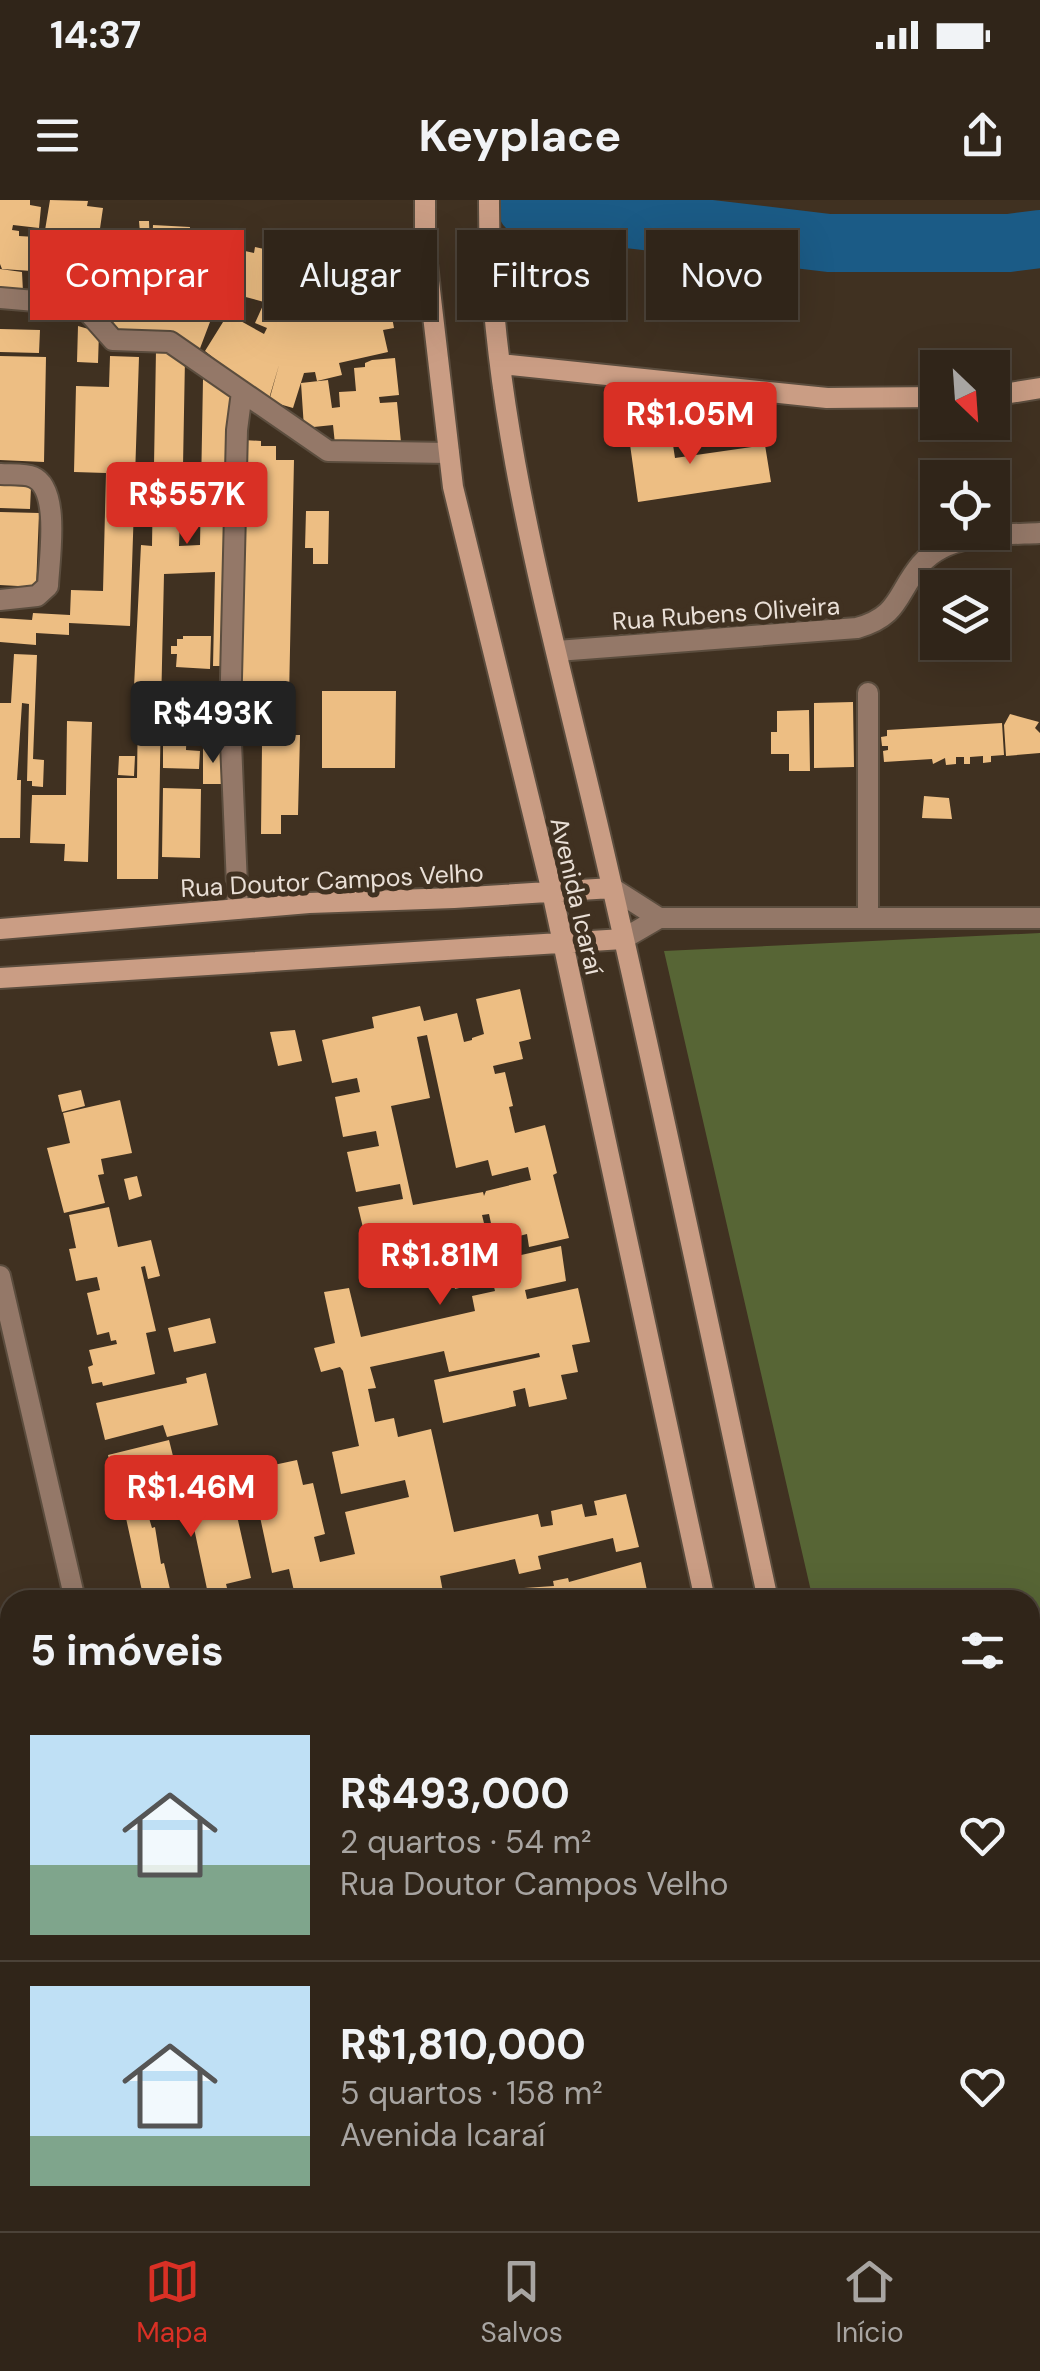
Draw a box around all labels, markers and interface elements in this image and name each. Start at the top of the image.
text: 14:37 [50,10,141,60]
text: Keyplace [419,106,621,165]
icon: menu [30,108,85,163]
icon: share [955,108,1010,163]
chip: Comprar [30,230,244,320]
chip: Alugar [264,230,437,320]
chip: Filtros [457,230,626,320]
chip: Novo [646,230,798,320]
north arrow [920,350,1010,440]
map controls [920,350,1010,660]
pin: R$1.05M [598,382,782,467]
text: R$1.05M [626,393,754,435]
button: locate [920,460,1010,550]
pin: R$557K [106,462,268,547]
text: R$557K [128,473,246,515]
button: layers [920,570,1010,660]
street label: Rua Rubens Oliveira [611,589,841,638]
pin: R$493K [132,681,294,766]
text: R$493K [153,692,273,734]
street label: Avenida Icaraí [542,814,611,978]
street label: Rua Doutor Campos Velho [180,856,484,905]
pin: R$1.81M [348,1223,532,1308]
text: R$1.81M [381,1234,499,1276]
pin: R$1.46M [99,1455,283,1540]
text: R$1.46M [127,1466,255,1508]
text: 5 imóveis [30,1623,224,1678]
icon: filters [955,1623,1010,1678]
text: R$493,000 [340,1766,570,1821]
icon: home [110,1775,230,1895]
icon: heart [955,1808,1010,1863]
text: 2 quartos · 54 m² [340,1821,592,1863]
text: Rua Doutor Campos Velho [340,1863,728,1905]
text: R$1,810,000 [340,2017,586,2072]
icon: home [110,2026,230,2146]
icon: heart [955,2059,1010,2114]
text: 5 quartos · 158 m² [340,2072,603,2114]
text: Avenida Icaraí [340,2114,545,2156]
tab: Mapa [136,2254,208,2351]
tab: Salvos [480,2254,563,2351]
tab: Início [835,2254,904,2351]

